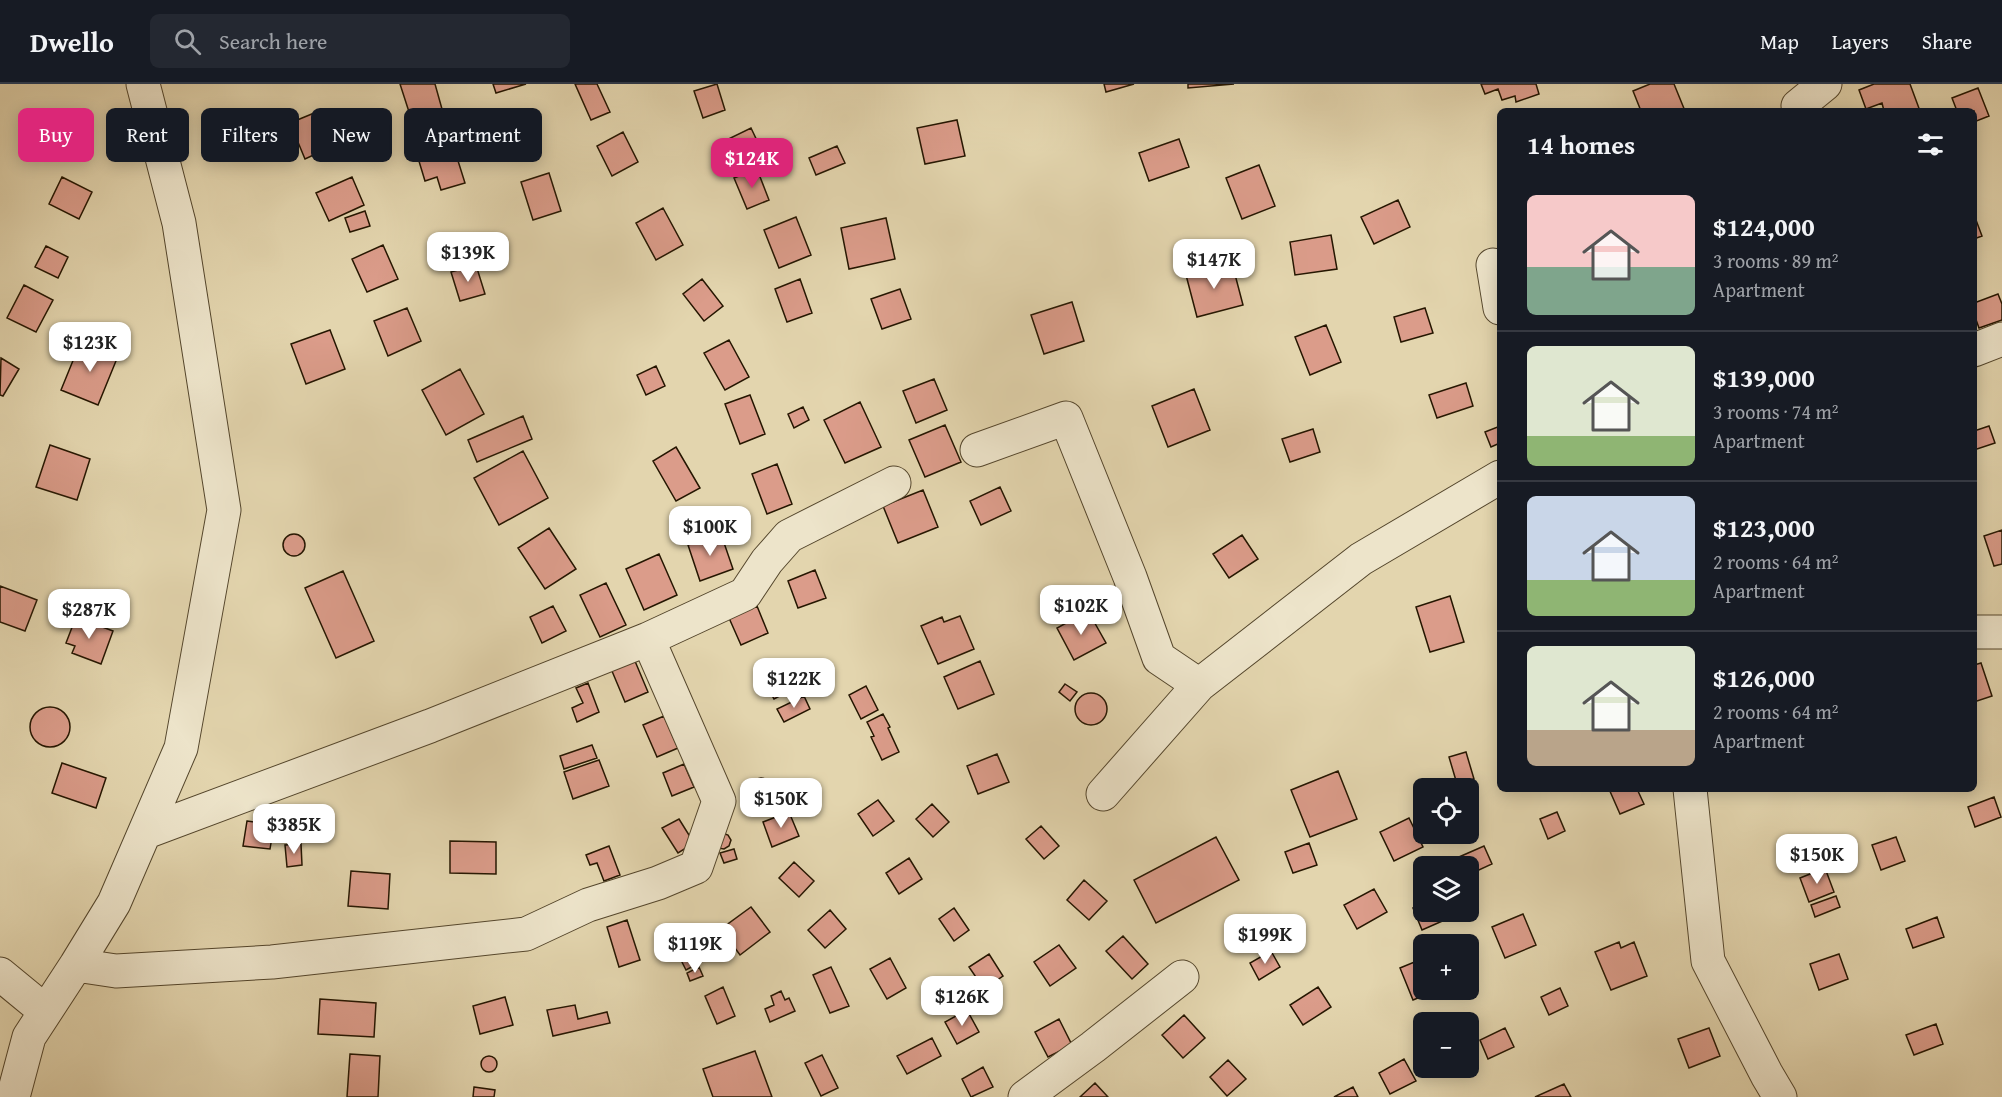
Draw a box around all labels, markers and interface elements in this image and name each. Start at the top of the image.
search box [150,14,570,68]
text: Dwello [30,21,114,62]
icon: search [171,25,204,58]
text: Search here [219,25,327,57]
text: Map [1760,26,1799,57]
text: Layers [1832,26,1889,57]
text: Share [1922,26,1972,57]
chip: Buy [18,108,94,162]
chip: Rent [106,108,189,162]
chip: Filters [201,108,299,162]
chip: New [311,108,392,162]
chip: Apartment [404,108,542,162]
text: 14 homes [1527,125,1635,164]
icon: filters [1914,128,1947,161]
pin: $124K [710,138,794,189]
text: $124K [725,143,779,172]
text: $124,000 [1713,207,1815,246]
icon: home [1575,219,1647,291]
pin: $139K [426,232,510,283]
text: $139K [441,237,495,266]
pin: $147K [1172,239,1256,290]
text: $147K [1187,244,1241,273]
text: 3 rooms · 89 m² [1713,246,1839,275]
text: Apartment [1713,275,1805,304]
pin: $123K [48,322,132,373]
text: $123K [63,327,117,356]
text: $139,000 [1713,358,1815,397]
icon: home [1575,370,1647,442]
text: 3 rooms · 74 m² [1713,397,1839,426]
text: Apartment [1713,426,1805,455]
pin: $100K [668,506,752,557]
text: $123,000 [1713,508,1815,547]
text: $100K [683,511,737,540]
icon: home [1575,520,1647,592]
text: 2 rooms · 64 m² [1713,547,1839,576]
text: Apartment [1713,576,1805,605]
pin: $102K [1039,585,1123,636]
pin: $287K [47,589,131,640]
text: $102K [1054,590,1108,619]
text: $287K [62,594,116,623]
pin: $122K [752,658,836,709]
text: $126,000 [1713,658,1815,697]
text: $122K [767,663,821,692]
icon: home [1575,670,1647,742]
text: 2 rooms · 64 m² [1713,697,1839,726]
text: Apartment [1713,726,1805,755]
pin: $150K [739,778,823,829]
map controls [1413,778,1479,1078]
button: locate [1413,778,1479,844]
text: $150K [754,783,808,812]
pin: $385K [252,804,336,855]
text: $385K [267,809,321,838]
pin: $150K [1775,834,1859,885]
text: $150K [1790,839,1844,868]
button: layers [1413,856,1479,922]
pin: $199K [1223,914,1307,965]
text: $199K [1238,919,1292,948]
pin: $119K [653,923,737,974]
text: $119K [668,928,722,957]
button: + [1413,934,1479,1000]
pin: $126K [920,976,1004,1027]
text: $126K [935,981,989,1010]
button: − [1413,1012,1479,1078]

